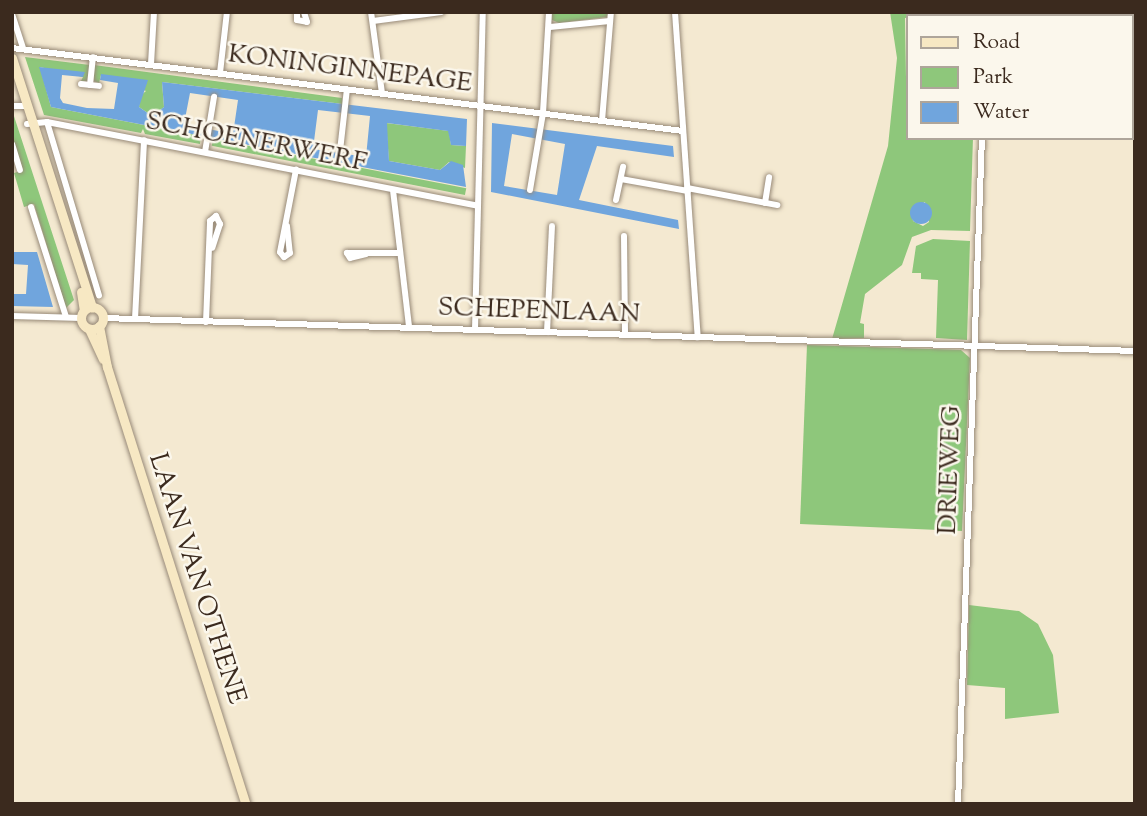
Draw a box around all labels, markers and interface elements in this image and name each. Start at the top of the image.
legend [906,14,1133,140]
text: Road [973,28,1020,58]
street label: KONINGINNEPAGE [226,40,474,100]
text: Park [973,63,1013,93]
text: Water [973,98,1029,128]
street label: SCHOENERWERF [143,106,369,180]
street label: SCHEPENLAAN [437,293,641,331]
street label: DRIEWEG [933,405,969,535]
street label: LAAN VAN OTHENE [141,450,251,708]

